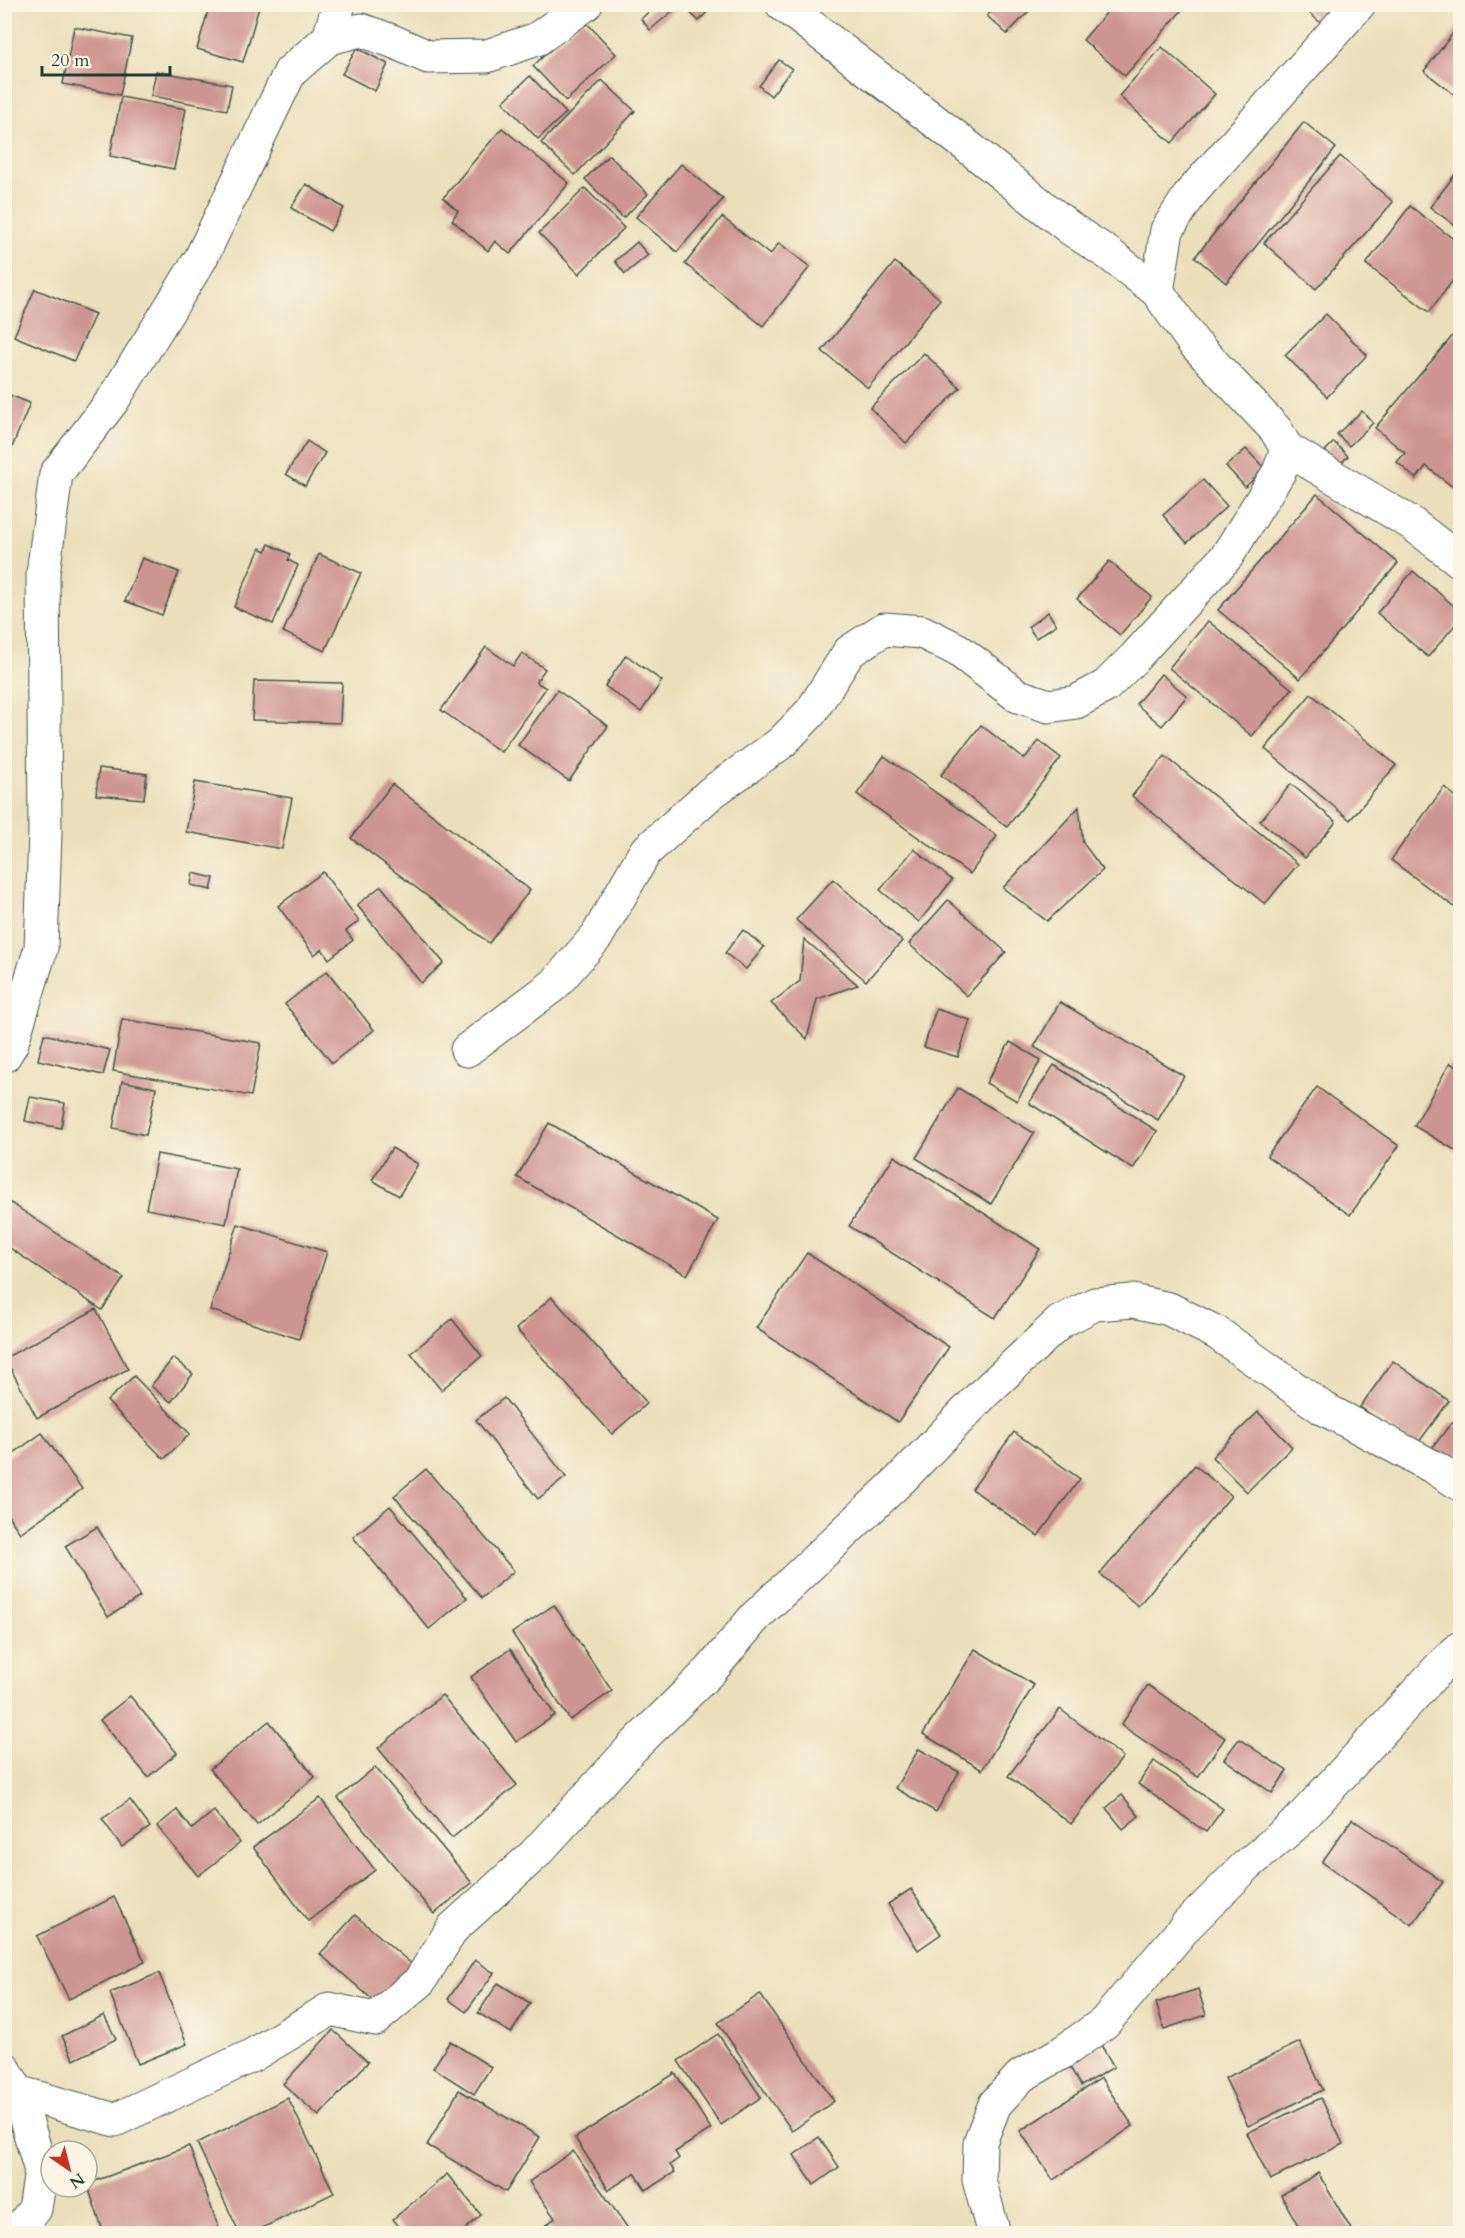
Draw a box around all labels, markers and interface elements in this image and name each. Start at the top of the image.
scale bar [42,39,170,77]
text: 20 m [51,48,90,73]
north arrow [39,2139,99,2199]
text: N [65,2167,89,2194]

